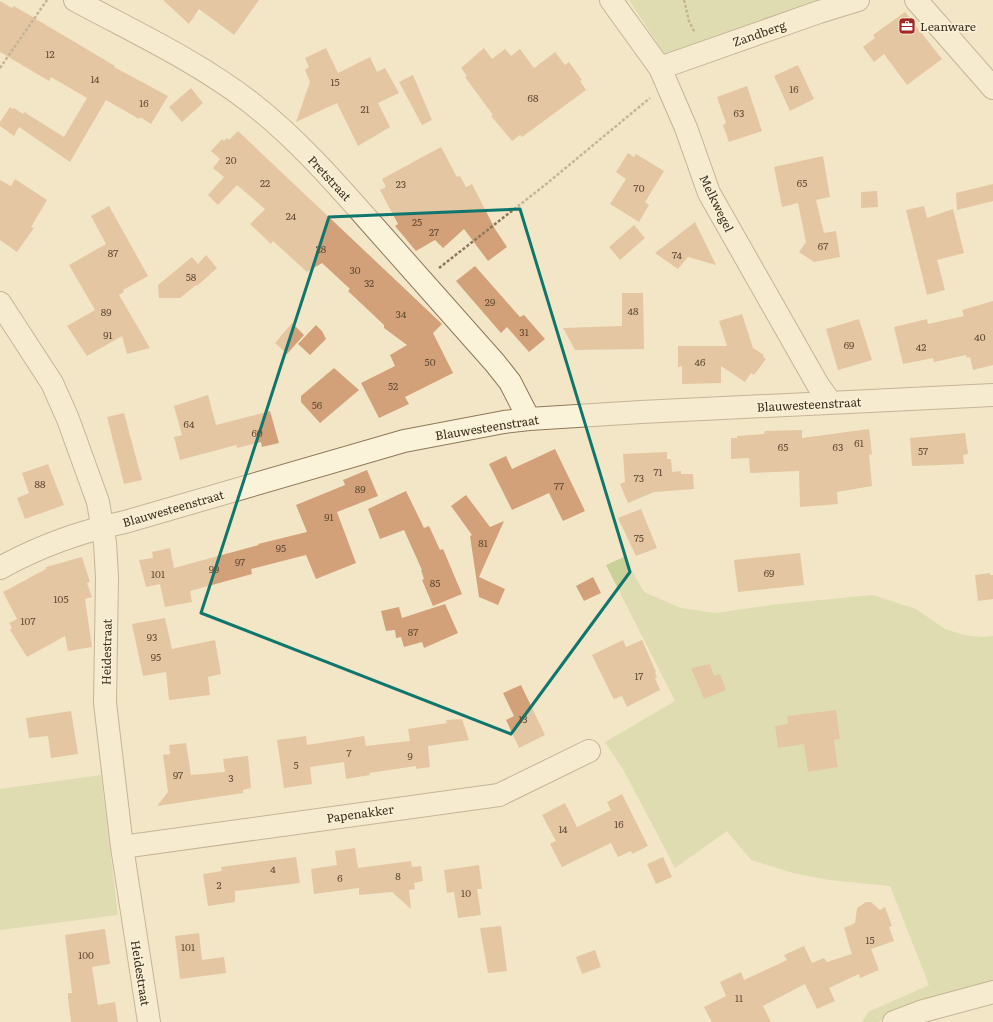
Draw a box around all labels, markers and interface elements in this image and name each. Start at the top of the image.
street label: Zandberg [730,15,788,50]
office icon: Leanware [897,16,917,36]
place label: Leanware [920,17,976,35]
house number: 12 [45,46,55,61]
house number: 14 [90,71,100,86]
house number: 15 [330,74,340,89]
house number: 16 [789,81,799,96]
house number: 68 [528,90,539,105]
house number: 16 [139,95,149,110]
house number: 21 [360,101,370,116]
house number: 63 [734,105,744,120]
street label: Pretstraat [304,151,356,205]
house number: 20 [226,152,237,167]
street label: Melkwegel [695,171,739,235]
house number: 22 [260,175,270,190]
house number: 65 [797,175,807,190]
house number: 23 [396,176,406,191]
house number: 70 [634,180,645,195]
house number: 24 [286,208,297,223]
house number: 25 [412,214,422,229]
house number: 27 [429,224,439,239]
house number: 67 [818,238,828,253]
house number: 28 [316,241,327,256]
house number: 87 [108,245,118,260]
house number: 74 [672,247,682,262]
house number: 30 [349,262,361,277]
house number: 58 [186,269,197,284]
house number: 32 [364,275,374,290]
house number: 29 [485,294,495,309]
house number: 48 [627,303,639,318]
house number: 89 [101,304,111,319]
house number: 34 [396,306,407,321]
house number: 31 [519,324,529,339]
house number: 91 [103,327,113,342]
house number: 40 [974,329,986,344]
house number: 69 [844,337,854,352]
house number: 42 [916,339,926,354]
house number: 50 [425,354,436,369]
house number: 46 [695,354,706,369]
house number: 52 [388,378,398,393]
street label: Blauwesteenstraat [756,392,862,416]
house number: 56 [312,397,323,412]
street label: Blauwesteenstraat [434,410,540,444]
house number: 64 [184,416,195,431]
house number: 60 [251,425,263,440]
house number: 61 [854,435,864,450]
house number: 65 [778,439,788,454]
house number: 63 [833,439,843,454]
house number: 57 [918,443,928,458]
house number: 71 [653,464,663,479]
house number: 73 [634,470,644,485]
house number: 88 [34,476,46,491]
house number: 77 [554,478,564,493]
house number: 89 [355,481,365,496]
street label: Blauwesteenstraat [120,485,226,531]
house number: 91 [324,509,334,524]
house number: 75 [634,530,644,545]
house number: 81 [478,535,488,550]
house number: 95 [276,540,286,555]
house number: 97 [235,554,245,569]
house number: 99 [209,561,219,576]
house number: 69 [764,565,774,580]
house number: 101 [151,566,165,581]
house number: 85 [430,575,440,590]
house number: 105 [54,591,68,606]
house number: 107 [21,613,35,628]
street label: Heidestraat [96,618,116,685]
house number: 87 [408,624,418,639]
house number: 93 [147,629,157,644]
house number: 95 [151,649,161,664]
house number: 17 [635,668,643,683]
house number: 13 [518,711,528,726]
house number: 7 [346,745,352,760]
house number: 9 [407,748,413,763]
house number: 5 [293,757,299,772]
house number: 97 [173,767,183,782]
house number: 3 [228,770,234,785]
street label: Papenakker [325,799,395,827]
house number: 16 [614,816,624,831]
house number: 14 [558,821,568,836]
house number: 4 [270,861,276,876]
house number: 8 [395,868,401,883]
house number: 6 [337,870,343,885]
house number: 2 [216,877,222,892]
house number: 10 [461,885,471,900]
house number: 15 [865,932,875,947]
street label: Heidestraat [127,939,155,1007]
house number: 101 [181,939,195,954]
house number: 100 [78,947,94,962]
house number: 11 [735,990,743,1005]

